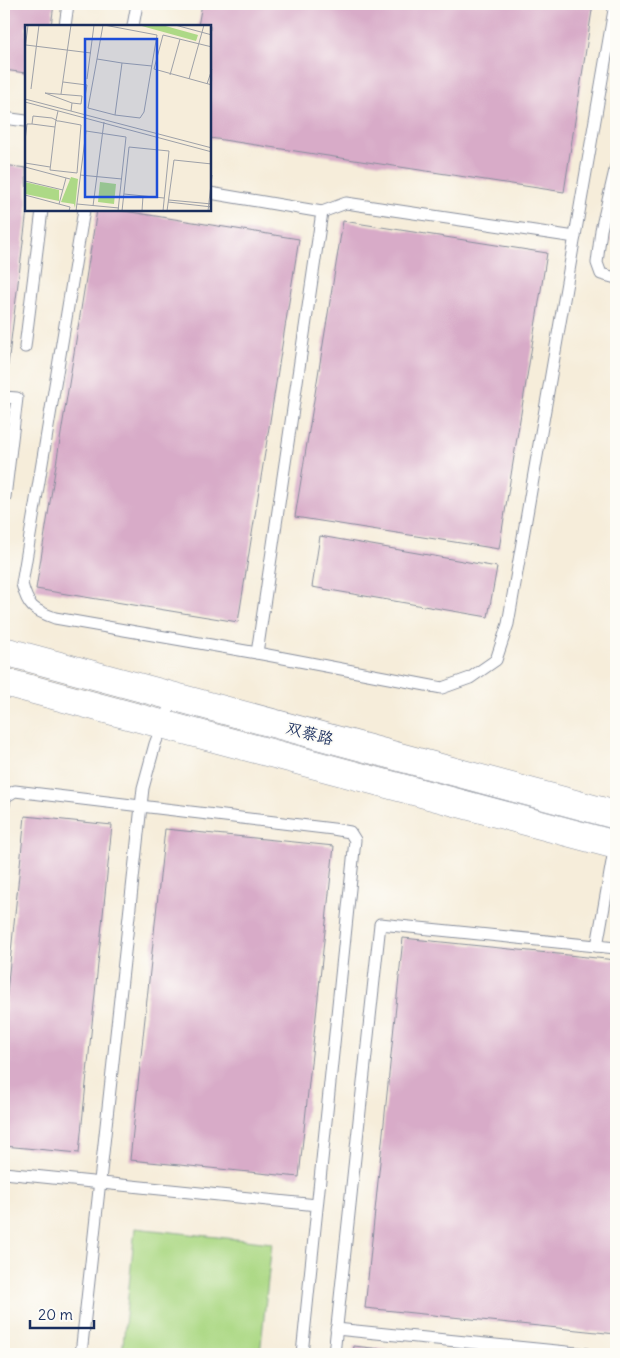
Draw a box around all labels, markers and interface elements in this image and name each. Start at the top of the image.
inset map [25,25,211,211]
street label: 双蔡路 [284,717,336,749]
scale bar [30,1298,94,1330]
text: 20 m [38,1305,73,1324]

